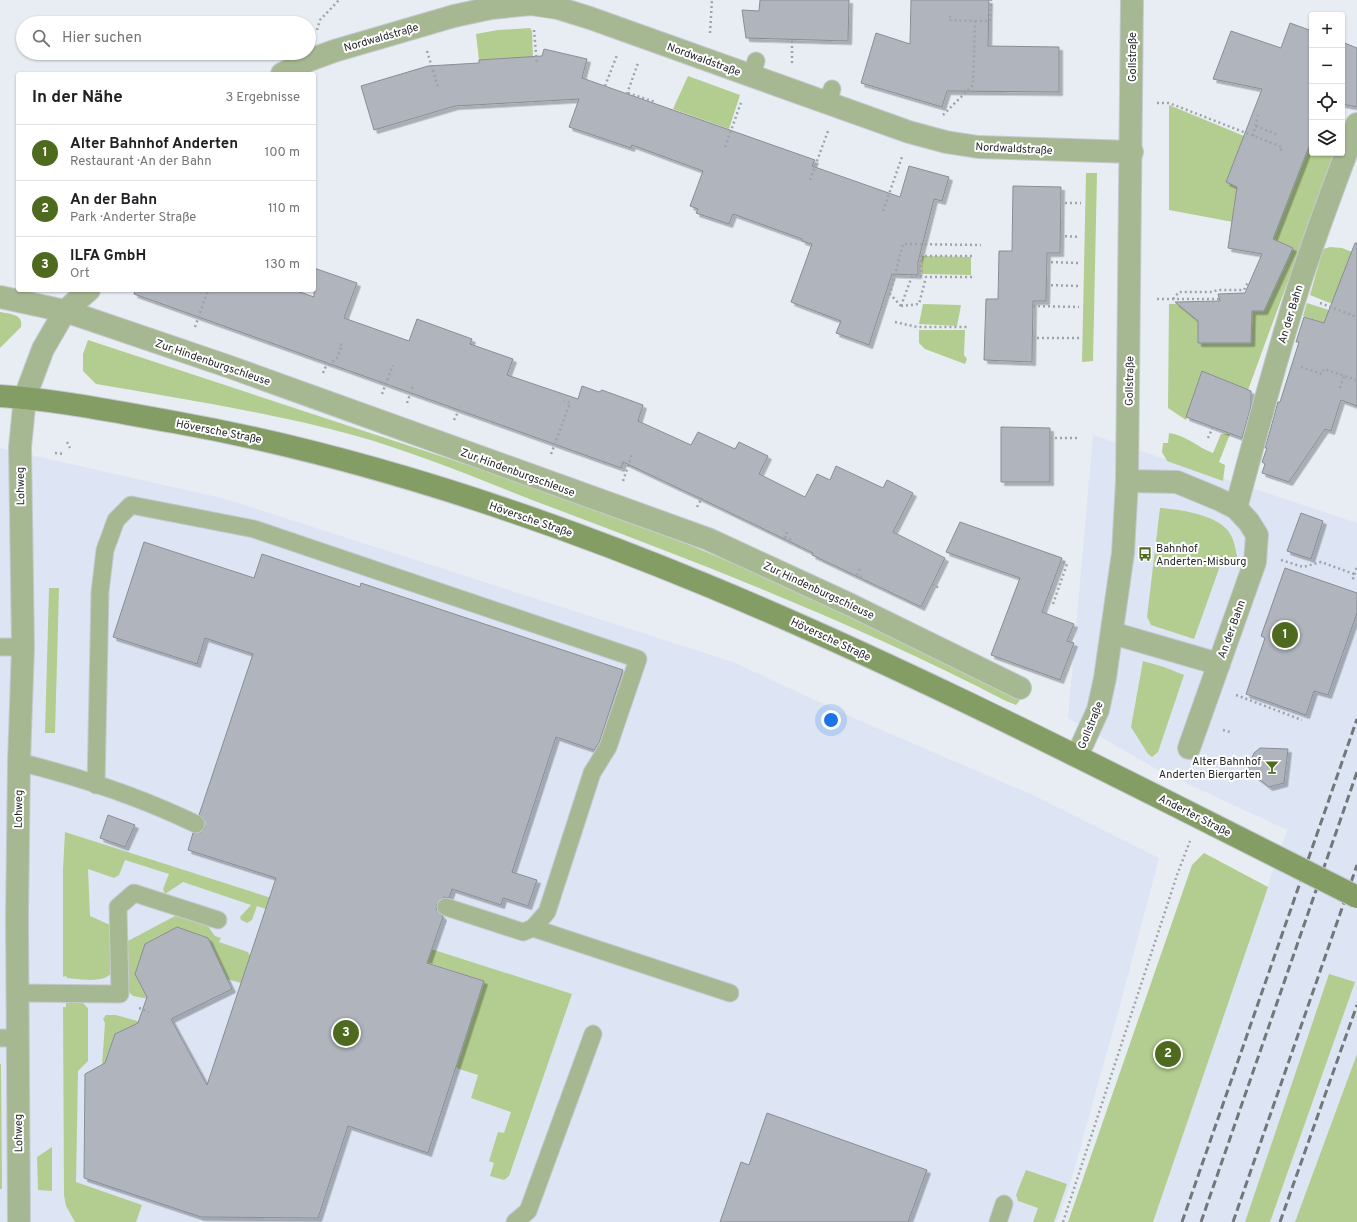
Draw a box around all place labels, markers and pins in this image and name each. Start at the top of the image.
place label: Bahnhof Anderten-Misburg [1156,542,1246,569]
bus stop icon: Bahnhof Anderten-Misburg [1137,546,1153,562]
pin: 1 [1272,620,1298,650]
place label: Alter Bahnhof Anderten Biergarten [1159,755,1261,782]
bar icon: Alter Bahnhof Anderten Biergarten [1264,759,1280,775]
pin: 3 [333,1018,359,1048]
pin: 2 [1155,1039,1181,1069]

